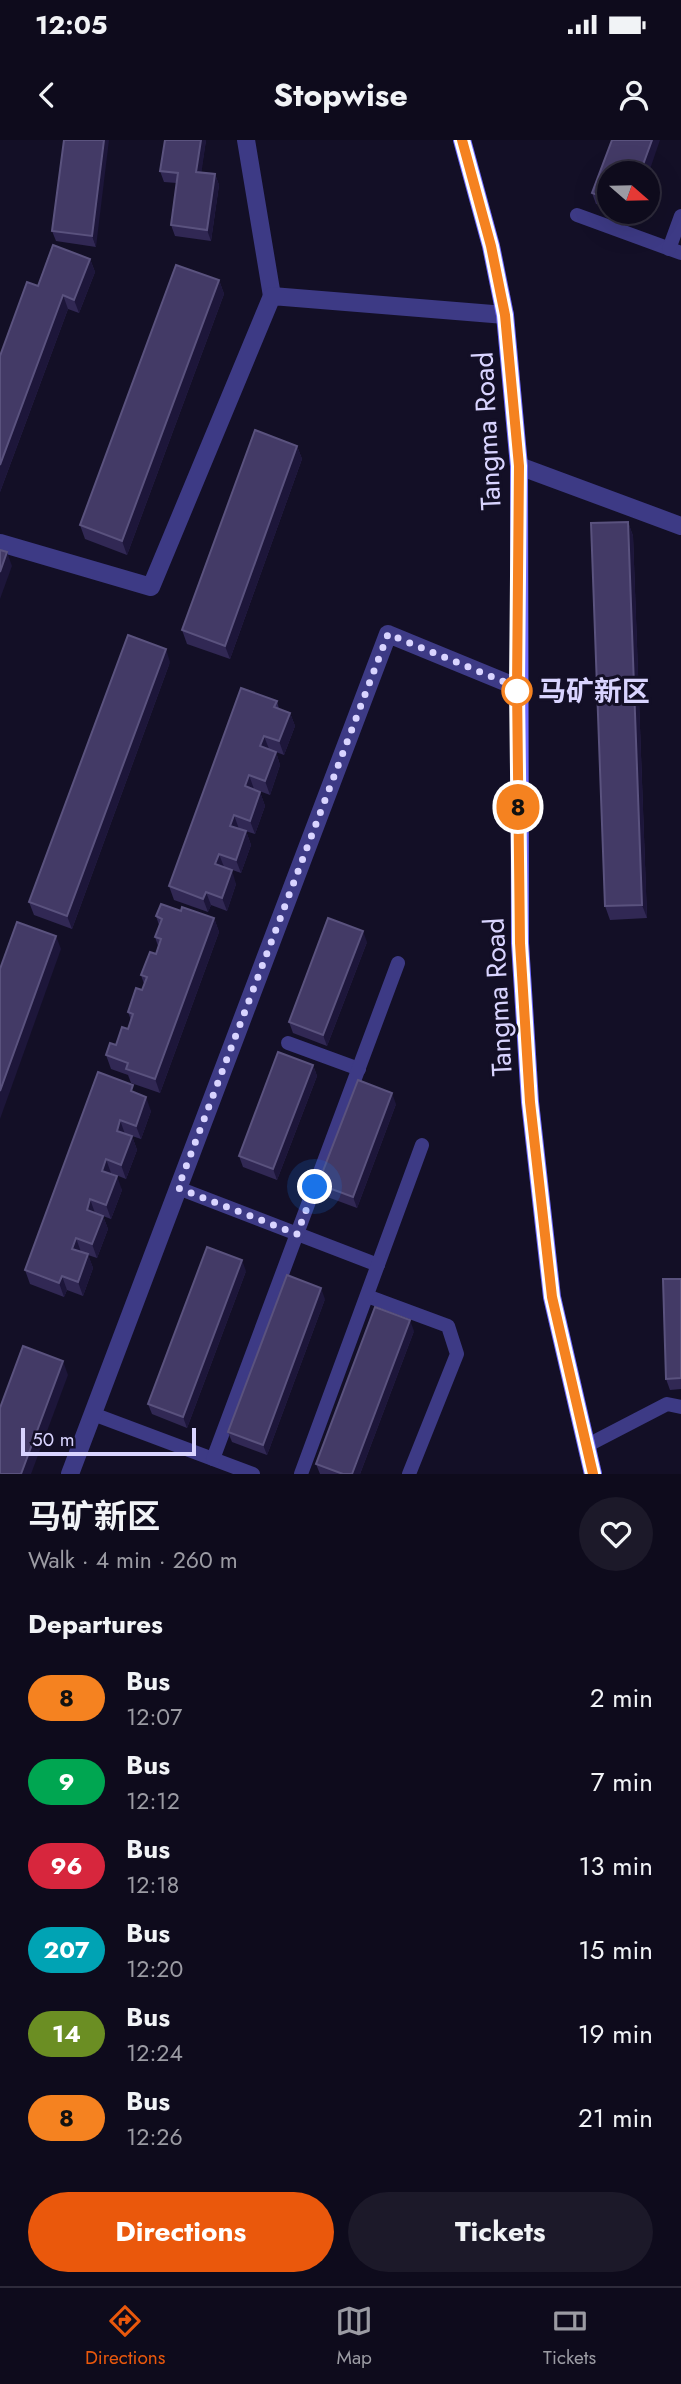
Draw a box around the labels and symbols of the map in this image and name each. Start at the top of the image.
north arrow [597,161,660,224]
street label: Tangma Road [462,351,512,511]
place label: 马矿新区 [538,671,650,712]
marker: 马矿新区 [502,676,532,706]
line badge: 8 [495,784,541,830]
street label: Tangma Road [473,917,523,1077]
your location [297,1169,332,1204]
scale bar [21,1425,196,1457]

